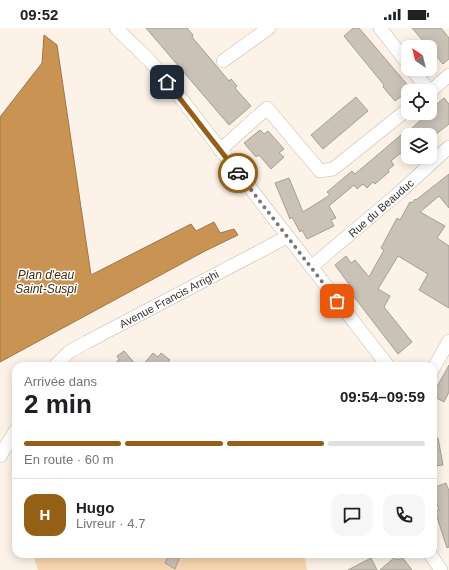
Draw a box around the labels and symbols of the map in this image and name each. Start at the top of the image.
north arrow [401,40,437,76]
pin [150,65,184,99]
courier [218,153,258,193]
street label: Rue du Beauduc [346,176,416,239]
water label: Plan d'eau Saint-Suspi [15,268,77,296]
street label: Avenue Francis Arrighi [117,268,221,330]
pin [320,284,354,318]

